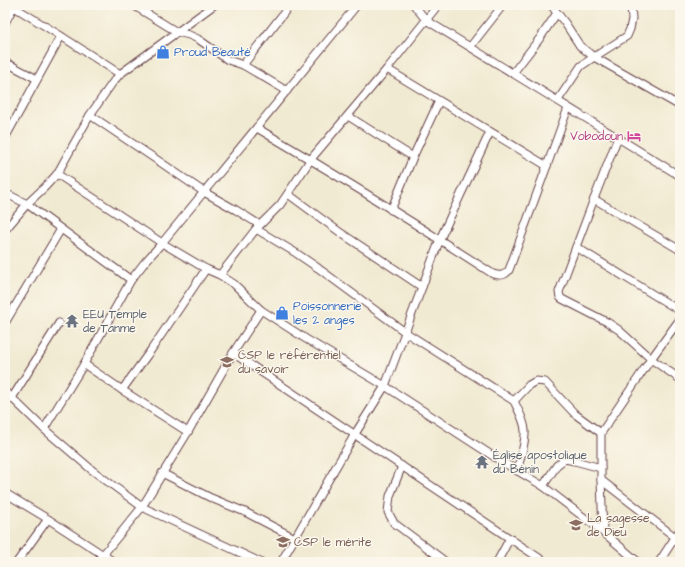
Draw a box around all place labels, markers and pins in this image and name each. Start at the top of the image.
shop icon: Proud Beauté [155,44,171,60]
place label: Proud Beauté [174,44,251,61]
place label: Vobodoun [570,128,623,145]
hotel icon: Vobodoun [626,128,642,144]
place label: Poissonnerie les 2 anges [293,298,362,330]
shop icon: Poissonnerie les 2 anges [274,305,290,321]
place label: EEU Temple de Tanme [83,306,148,337]
temple icon: EEU Temple de Tanme [64,313,80,329]
place label: CSP le référentiel du savoir [238,347,341,378]
school or university icon: CSP le référentiel du savoir [219,354,235,370]
place label: Église apostolique du Bénin [493,447,587,478]
temple icon: Église apostolique du Bénin [474,454,490,470]
place label: La sagesse de Dieu [587,510,650,541]
school or university icon: La sagesse de Dieu [568,517,584,533]
school or university icon: CSP le mérite [275,534,291,550]
place label: CSP le mérite [294,534,372,551]

